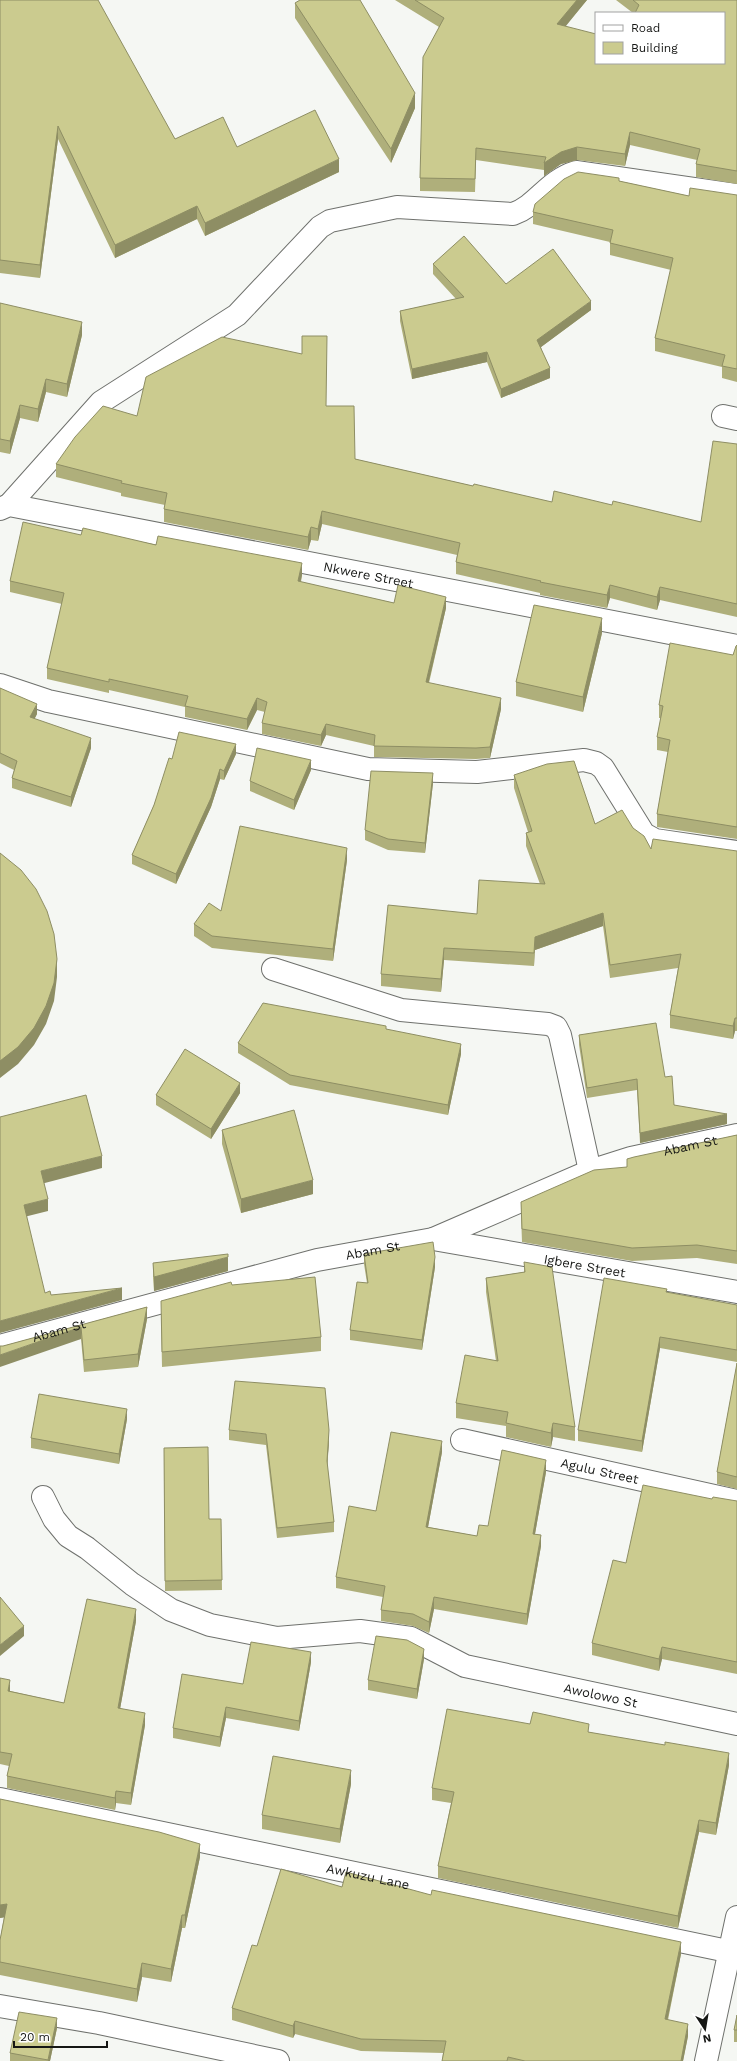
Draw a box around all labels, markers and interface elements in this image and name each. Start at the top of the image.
legend [595,12,725,64]
text: Road [631,21,660,35]
text: Building [631,41,678,55]
street label: Nkwere Street [322,559,415,591]
street label: Abam St [662,1132,719,1159]
street label: Abam St [344,1238,402,1263]
street label: Igbere Street [543,1251,627,1281]
street label: Abam St [31,1316,88,1345]
street label: Agulu Street [559,1455,640,1487]
street label: Awolowo St [562,1680,639,1711]
street label: Awkuzu Lane [325,1860,411,1892]
north arrow [685,2009,725,2049]
scale bar [14,2023,107,2049]
text: 20 m [20,2030,50,2044]
text: N [702,2031,712,2045]

